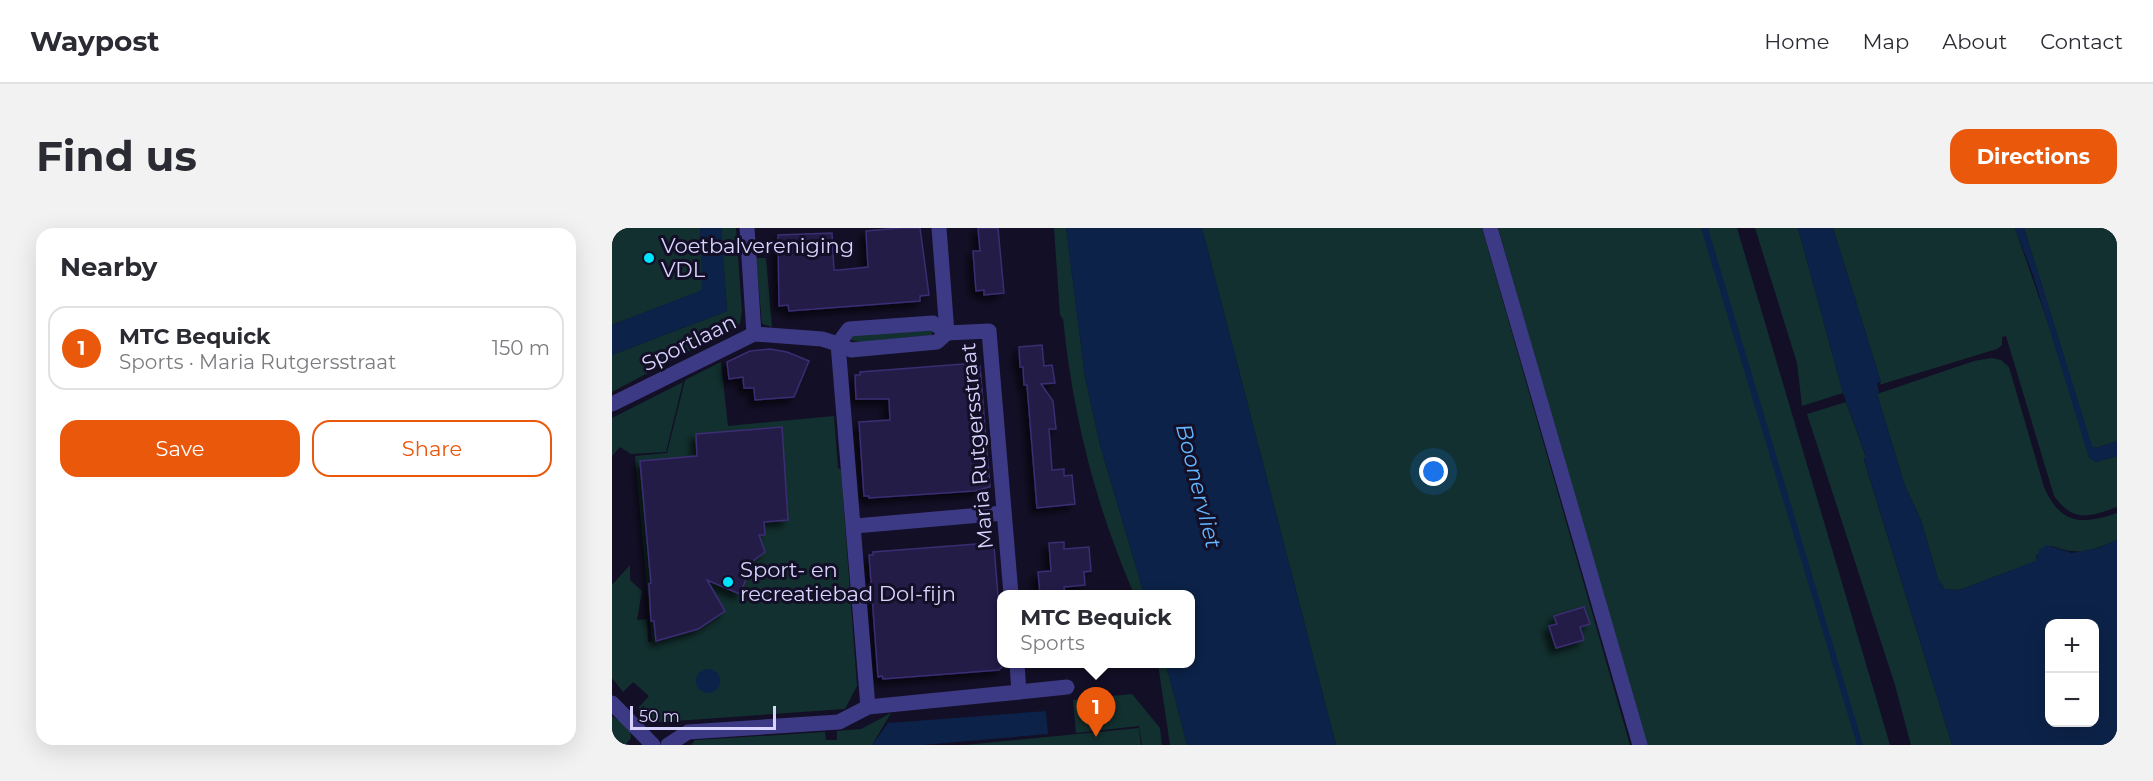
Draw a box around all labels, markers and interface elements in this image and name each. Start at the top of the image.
text: Waypost [30,24,160,58]
text: Home [1764,29,1829,54]
text: Map [1862,29,1909,54]
text: About [1942,29,2007,54]
text: Contact [2040,29,2123,54]
button: Directions [1950,129,2117,184]
text: Find us [36,130,197,182]
place label: Voetbalvereniging VDL [661,233,854,282]
text: Nearby [60,251,157,283]
marker: Voetbalvereniging VDL [642,251,656,265]
street label: Sportlaan [637,309,740,376]
text: MTC Bequick [119,323,271,350]
text: 1 [78,336,85,360]
text: 150 m [492,336,550,360]
street label: Maria Rutgersstraat [955,342,998,550]
text: Sports · Maria Rutgersstraat [119,350,396,374]
button: Save [60,420,300,477]
button: Share [312,420,552,477]
water label: Boonervliet [1170,421,1227,551]
your location [1419,457,1448,486]
place label: Sport- en recreatiebad Dol-fijn [740,557,956,606]
marker: Sport- en recreatiebad Dol-fijn [721,575,735,589]
popup [997,590,1195,668]
text: MTC Bequick [1020,604,1172,631]
map controls [2045,619,2099,727]
button: + [2045,619,2099,673]
text: Sports [1020,631,1085,655]
button: − [2045,673,2099,727]
pin: 1 [1076,688,1116,737]
scale bar [630,703,776,730]
text: 50 m [639,707,680,726]

